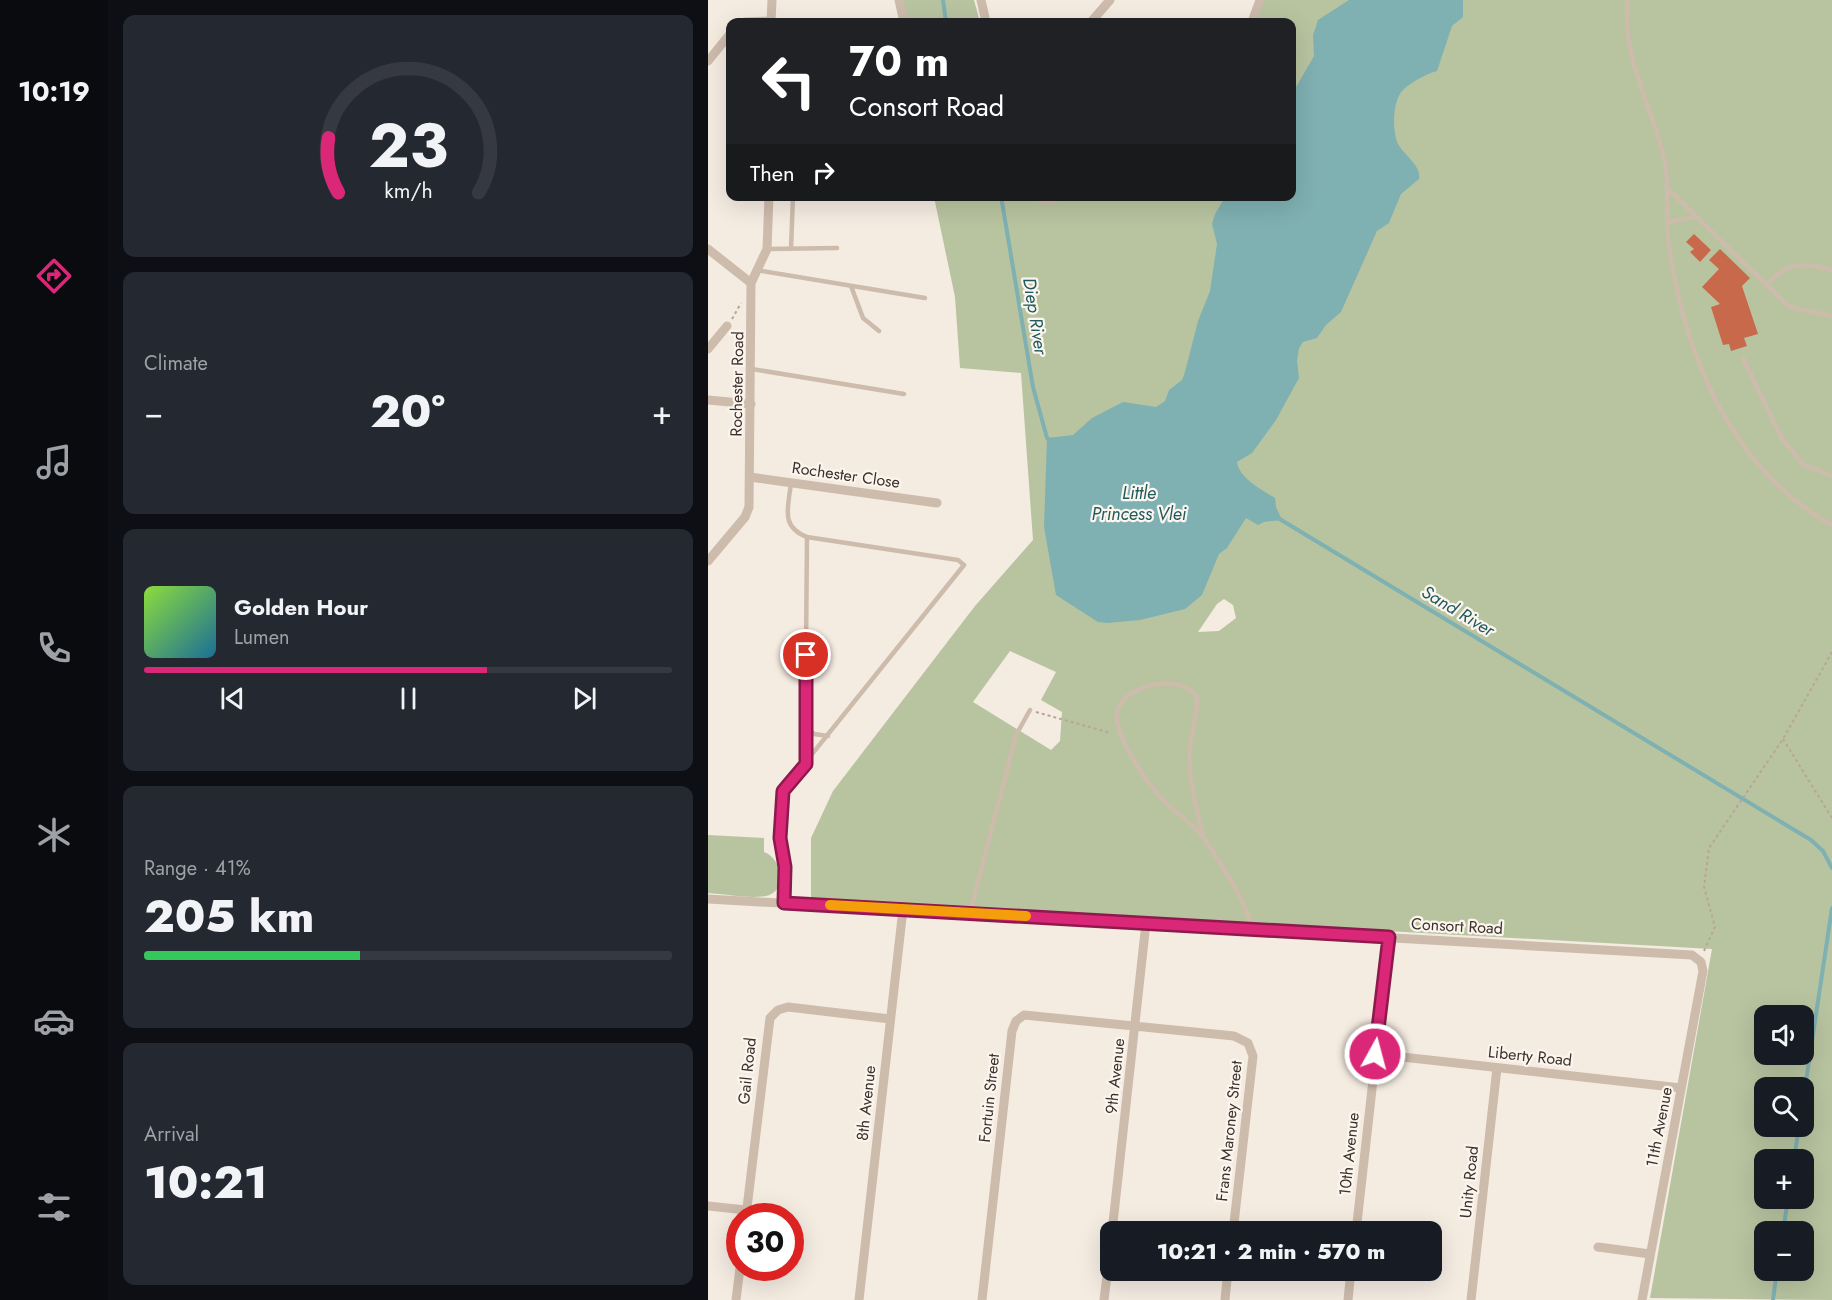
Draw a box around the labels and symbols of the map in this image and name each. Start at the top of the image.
water label: Diep River [1016,276,1054,357]
street label: Rochester Road [725,331,749,437]
street label: Rochester Close [790,456,902,494]
water label: Little Princess Vlei [1092,480,1187,527]
water label: Sand River [1417,579,1500,643]
pin [780,629,831,680]
street label: Consort Road [1411,912,1503,940]
position arrow [1343,1022,1407,1086]
street label: Gail Road [732,1036,762,1106]
street label: 9th Avenue [1100,1037,1130,1115]
street label: Liberty Road [1487,1040,1573,1072]
street label: Fortuin Street [973,1052,1005,1144]
street label: Frans Maroney Street [1210,1059,1248,1203]
street label: 8th Avenue [851,1064,881,1142]
street label: 11th Avenue [1640,1085,1678,1169]
street label: 10th Avenue [1333,1111,1365,1197]
street label: Unity Road [1454,1145,1484,1219]
speed limit sign: 30 [726,1203,804,1281]

